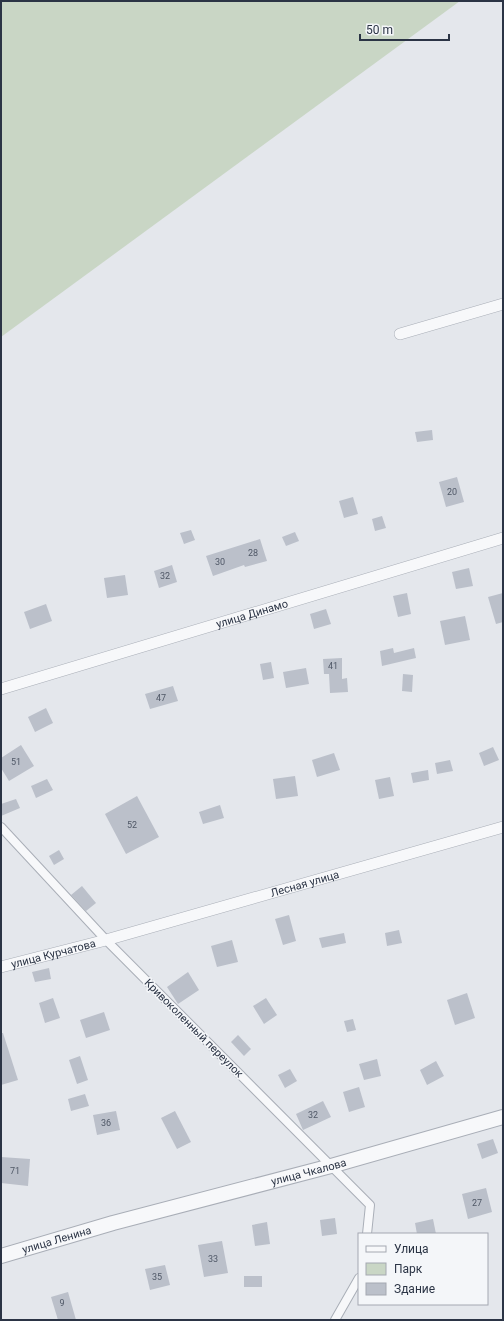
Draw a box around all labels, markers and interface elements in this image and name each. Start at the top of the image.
scale bar [360,16,449,42]
text: 50 m [366,23,393,37]
house number: 20 [447,487,457,497]
house number: 28 [248,548,258,558]
house number: 30 [215,557,225,567]
house number: 32 [160,571,170,581]
street label: улица Динамо [215,597,290,631]
house number: 41 [328,661,338,671]
house number: 47 [156,693,166,703]
house number: 51 [11,757,21,767]
house number: 52 [127,820,137,830]
street label: Лесная улица [269,868,341,900]
street label: улица Курчатова [10,937,97,971]
street label: Кривоколенный переулок [142,976,246,1080]
house number: 32 [308,1110,318,1120]
house number: 36 [101,1118,111,1128]
street label: улица Чкалова [270,1156,348,1188]
house number: 71 [10,1166,20,1176]
house number: 27 [472,1198,482,1208]
street label: улица Ленина [21,1224,93,1256]
legend [358,1233,488,1305]
text: Улица [394,1242,429,1256]
house number: 33 [208,1254,218,1264]
text: Парк [394,1262,423,1276]
house number: 35 [152,1272,162,1282]
text: Здание [394,1282,435,1296]
house number: 9 [59,1298,65,1308]

